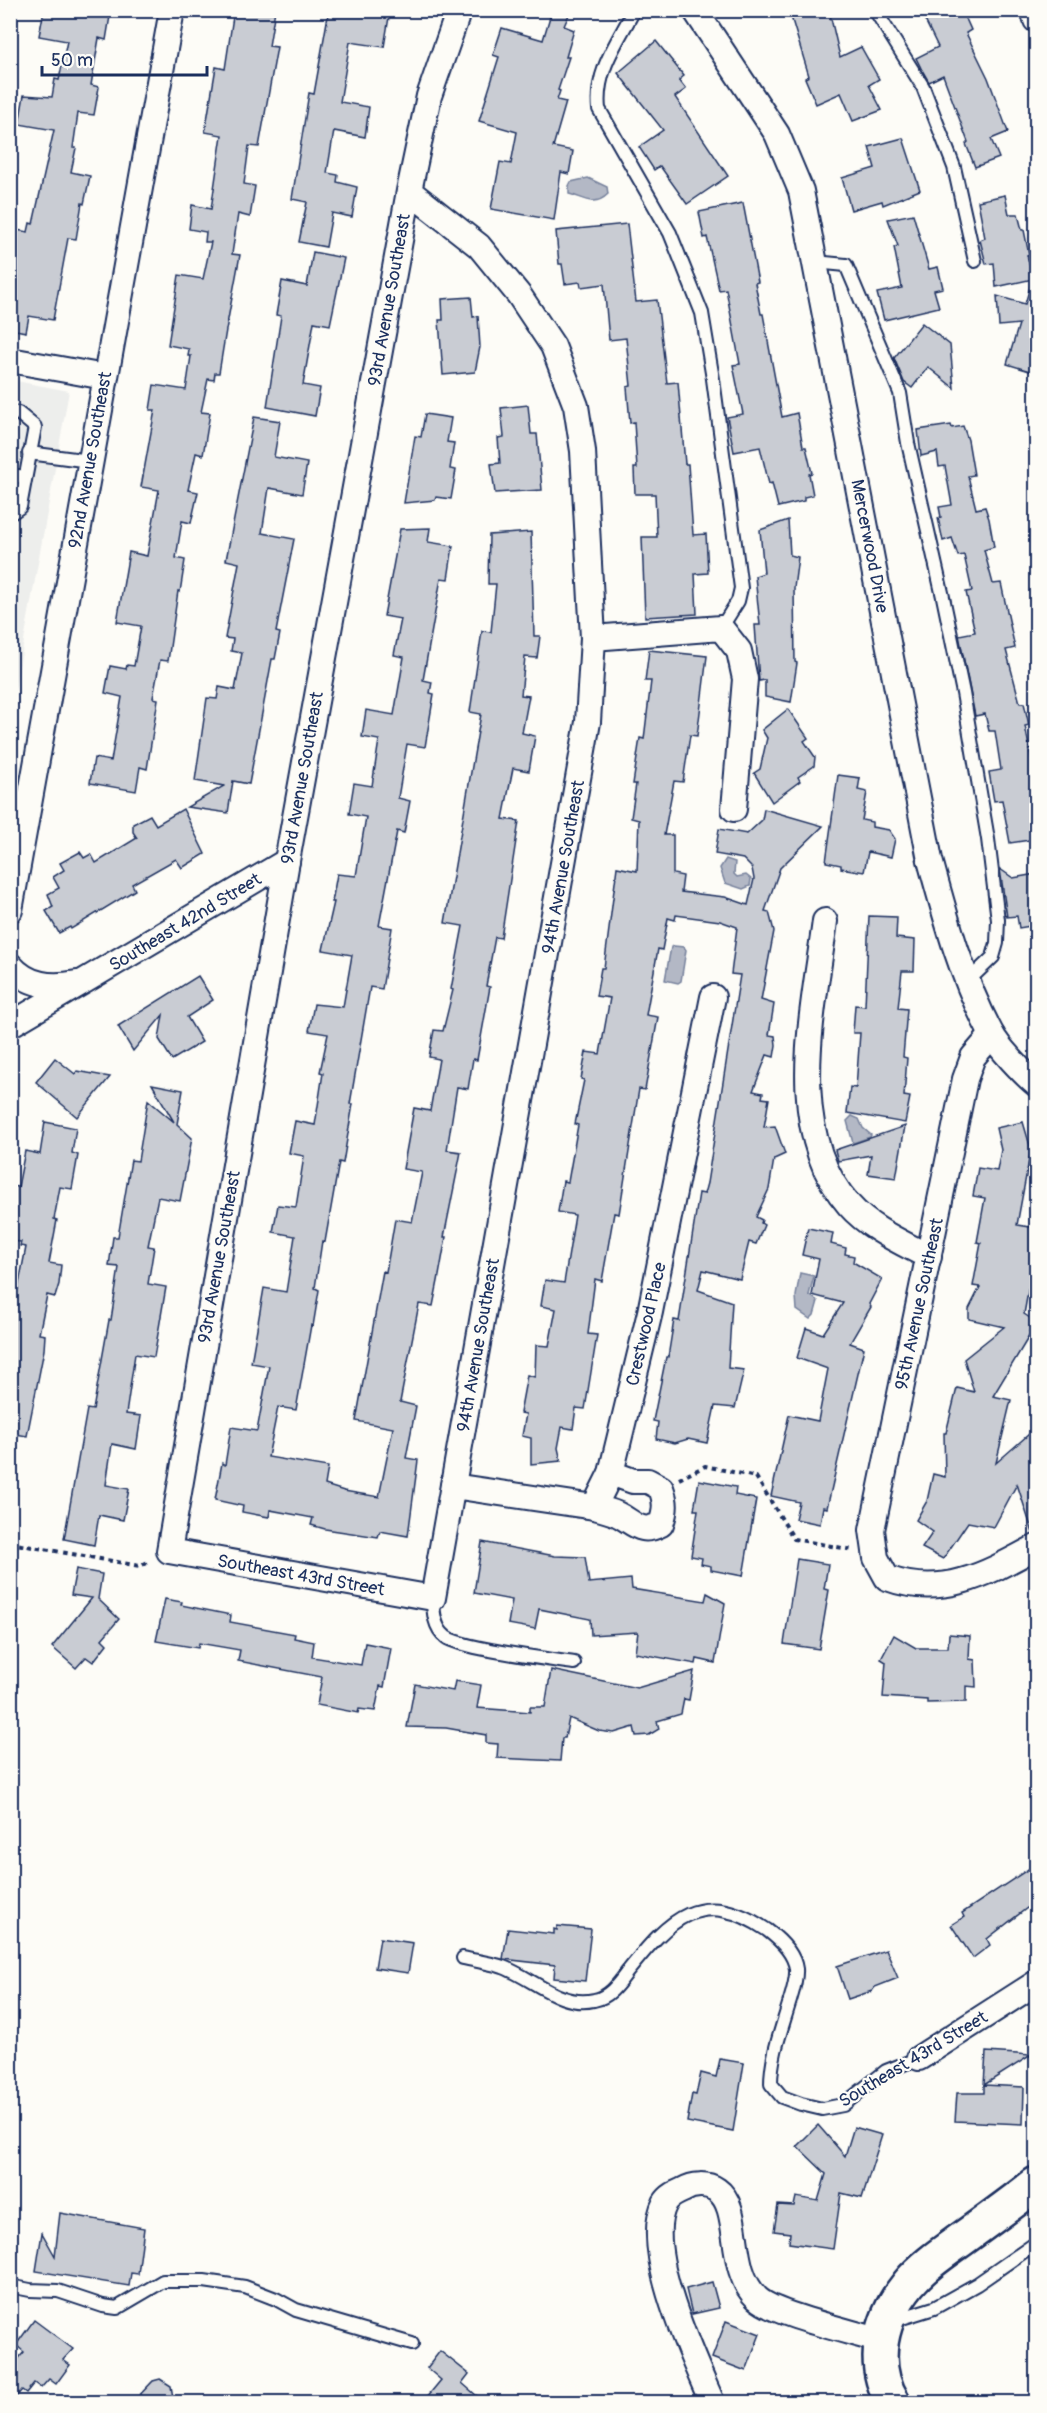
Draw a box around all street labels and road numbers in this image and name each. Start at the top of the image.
street label: 93rd Avenue Southeast [363,211,416,388]
street label: 92nd Avenue Southeast [64,369,117,550]
street label: Mercerwood Drive [845,477,894,615]
street label: 93rd Avenue Southeast [276,689,329,866]
street label: 94th Avenue Southeast [537,778,590,956]
street label: Southeast 42nd Street [105,867,266,977]
street label: 93rd Avenue Southeast [193,1168,246,1345]
street label: 95th Avenue Southeast [890,1215,949,1392]
street label: 94th Avenue Southeast [452,1256,505,1434]
street label: Crestwood Place [621,1260,672,1388]
street label: Southeast 43rd Street [215,1549,387,1602]
street label: Southeast 43rd Street [835,2006,992,2113]

